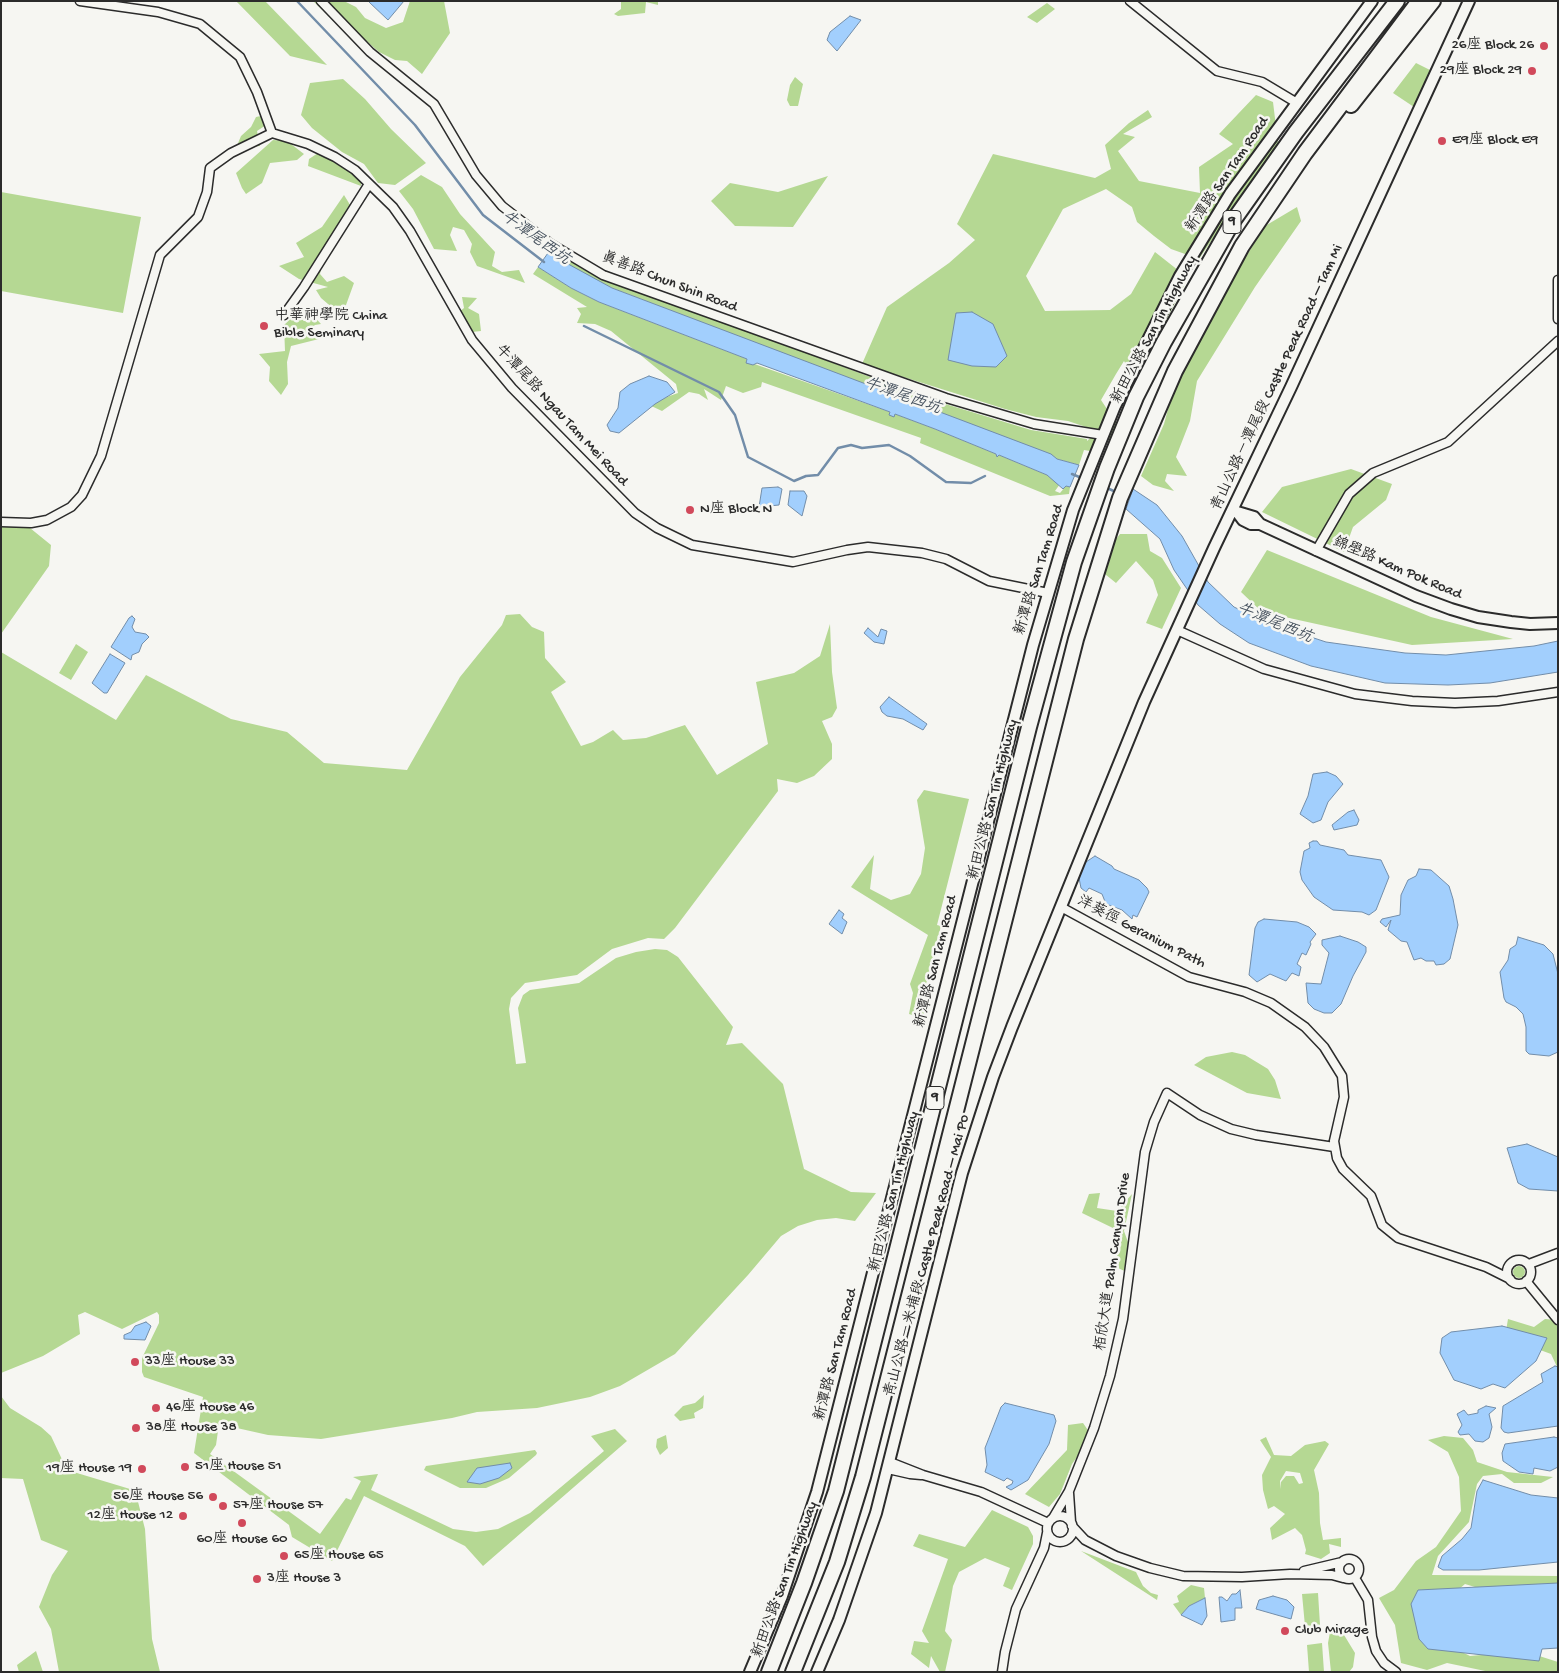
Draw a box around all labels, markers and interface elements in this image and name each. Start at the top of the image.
place label: 26座 Block 26 [1451,37,1534,55]
marker: 26座 Block 26 [1538,40,1550,52]
place label: 29座 Block 29 [1440,62,1522,80]
marker: 29座 Block 29 [1526,65,1538,77]
street label: 新潭路 San Tam Road [1183,114,1273,236]
place label: E9座 Block E9 [1452,132,1538,150]
marker: E9座 Block E9 [1436,135,1448,147]
water label: 牛潭尾西坑 [497,208,573,270]
road number: 9 [1223,210,1241,233]
street label: 青山公路－潭尾段 Castle Peak Road – Tam Mi [1208,242,1348,514]
street label: 真善路 Chun Shin Road [598,249,740,317]
street label: 新田公路 San Tin Highway [1108,253,1202,407]
place label: 中華神學院 China Bible Seminary [274,308,387,343]
marker: 中華神學院 China Bible Seminary [258,320,270,332]
street label: 牛潭尾路 Ngau Tam Mei Road [491,342,631,490]
water label: 牛潭尾西坑 [861,374,943,420]
place label: N座 Block N [700,501,772,519]
street label: 新潭路 San Tam Road [1012,503,1068,637]
marker: N座 Block N [684,504,696,516]
street label: 錦壆路 Kam Pok Road [1330,534,1464,604]
water label: 牛潭尾西坑 [1233,600,1315,648]
street label: 新田公路 San Tin Highway [965,718,1023,882]
street label: 洋葵徑 Geranium Path [1074,893,1208,973]
street label: 新潭路 San Tam Road [912,894,962,1030]
road number: 9 [926,1086,944,1110]
street label: 新田公路 San Tin Highway [866,1110,924,1274]
street label: 青山公路－米埔段 Castle Peak Road – Mai Po [882,1113,974,1399]
street label: 栢欣大道 Palm Canyon Drive [1093,1172,1135,1352]
street label: 新潭路 San Tam Road [812,1287,862,1423]
place label: 33座 House 33 [145,1353,235,1371]
marker: 33座 House 33 [129,1356,141,1368]
place label: 46座 House 46 [166,1399,254,1417]
marker: 46座 House 46 [150,1402,162,1414]
place label: 38座 House 38 [146,1419,237,1437]
marker: 38座 House 38 [130,1422,142,1434]
place label: 51座 House 51 [195,1458,282,1476]
place label: 19座 House 19 [46,1460,132,1478]
marker: 51座 House 51 [179,1461,191,1473]
marker: 19座 House 19 [136,1463,148,1475]
place label: 56座 House 56 [113,1488,203,1506]
marker: 56座 House 56 [207,1491,219,1503]
place label: 57座 House 57 [233,1497,323,1515]
street label: 新田公路 San Tin Highway [749,1499,823,1661]
marker: 57座 House 57 [217,1500,229,1512]
place label: 12座 House 12 [87,1507,173,1525]
marker: 12座 House 12 [177,1510,189,1522]
marker: 60座 House 60 [236,1517,248,1529]
place label: 60座 House 60 [197,1531,287,1549]
place label: 65座 House 65 [294,1547,384,1565]
marker: 65座 House 65 [278,1550,290,1562]
place label: 3座 House 3 [267,1570,341,1588]
marker: 3座 House 3 [251,1573,263,1585]
place label: Club Mirage [1295,1622,1369,1640]
marker: Club Mirage [1279,1625,1291,1637]

